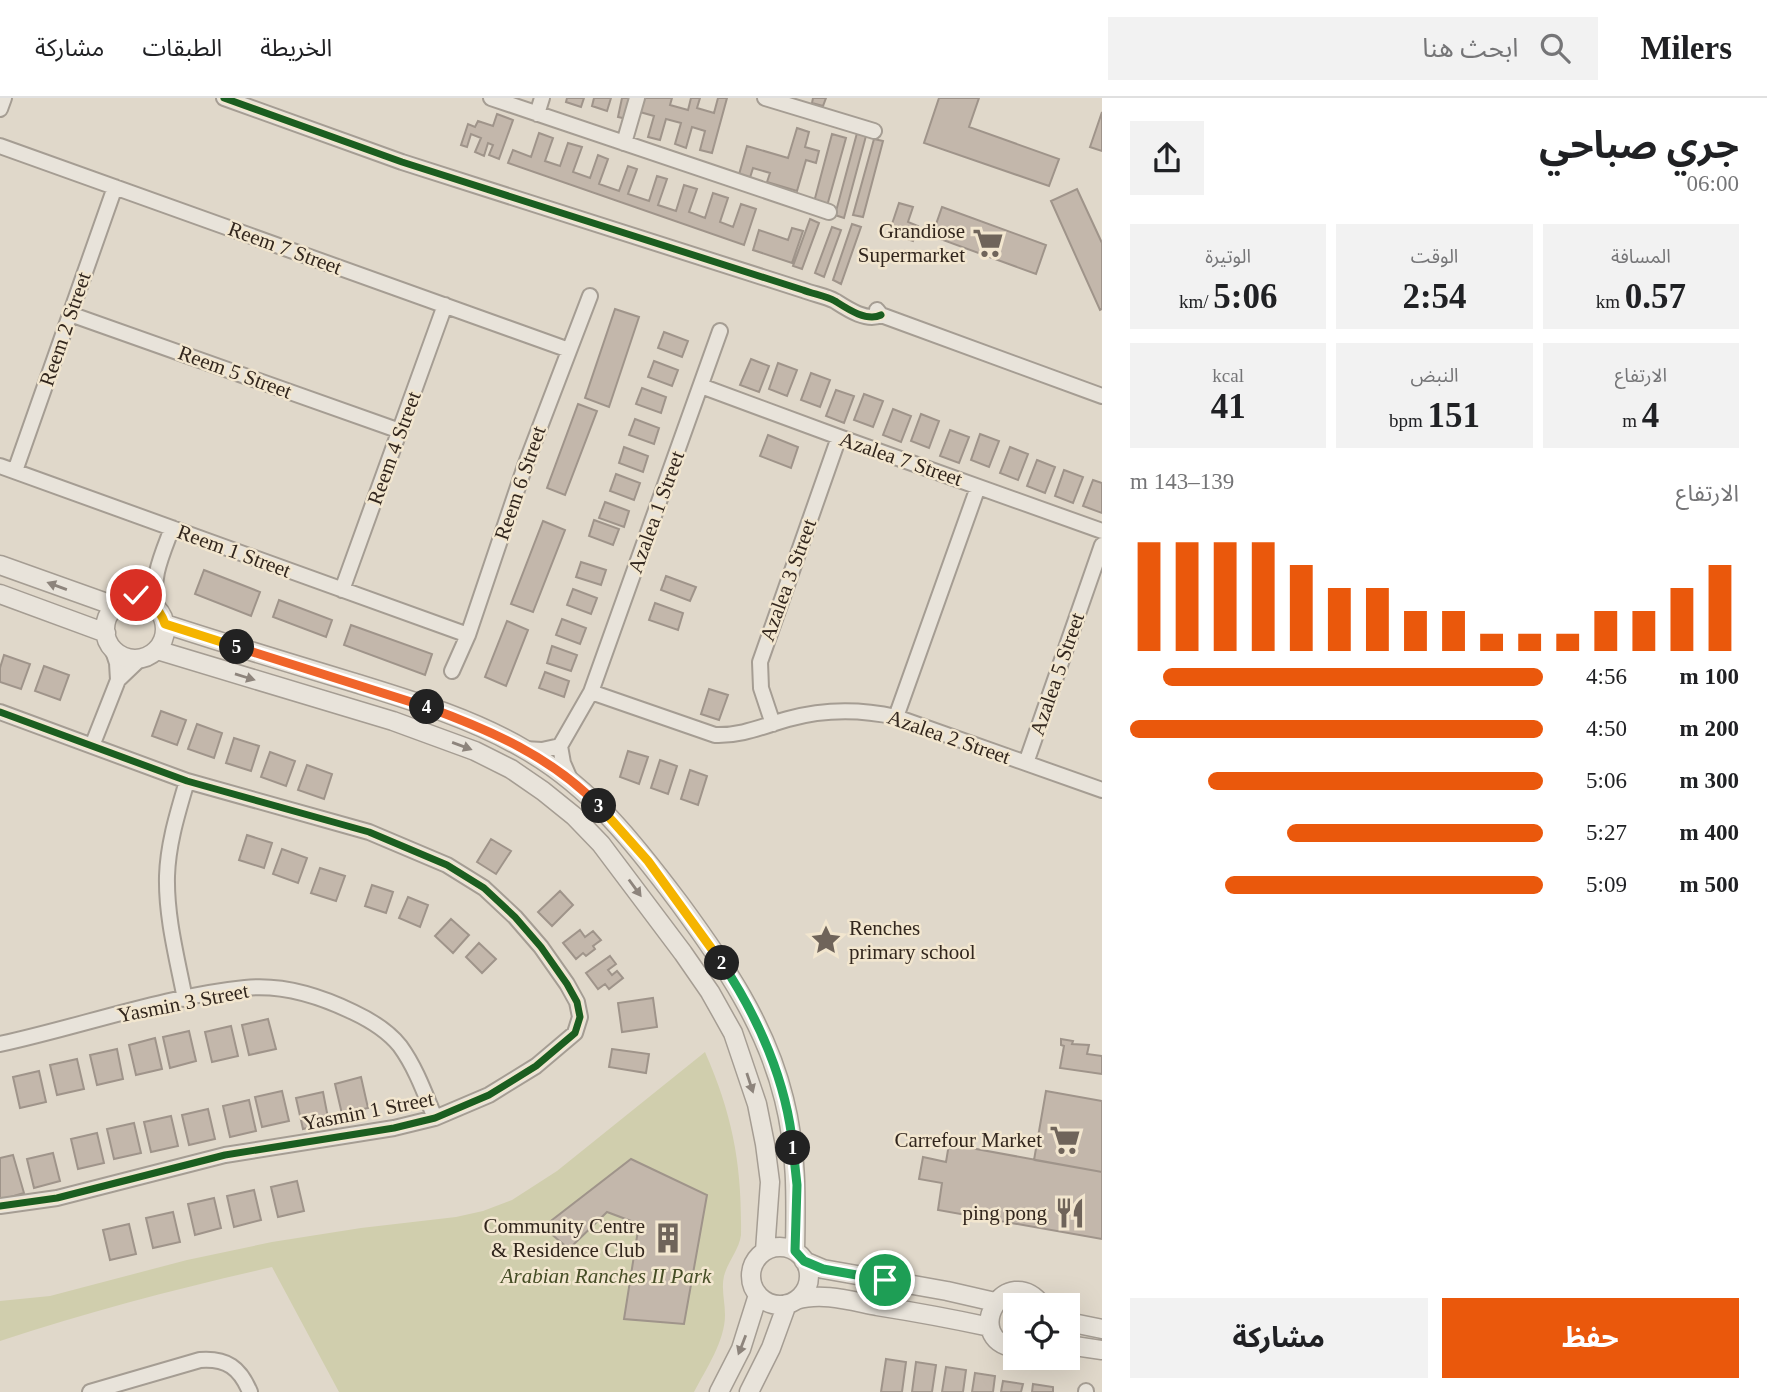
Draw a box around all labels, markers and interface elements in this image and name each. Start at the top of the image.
search box [1108,17,1598,80]
icon: search [1536,29,1574,67]
text: Milers [1640,30,1732,66]
text: ابحث هنا [1422,34,1518,63]
text: مشاركة [35,35,104,61]
text: الطبقات [142,35,222,61]
text: الخريطة [260,35,332,61]
button: share [1130,121,1204,195]
text: جري صباحي [1539,124,1739,166]
text: 06:00 [1687,171,1739,196]
street label: Reem 7 Street [225,216,345,280]
place label: Grandiose Supermarket [858,219,965,267]
supermarket icon: Grandiose Supermarket [971,226,1005,260]
text: الوتيرة [1205,246,1251,267]
text: الوقت [1411,246,1458,267]
text: المسافة [1611,246,1671,267]
street label: Reem 2 Street [34,269,96,389]
text: 5:06 [1213,277,1277,316]
text: 2:54 [1402,277,1467,316]
text: 0.57 [1625,277,1686,316]
text: /km [1179,291,1213,312]
text: km [1596,291,1625,312]
street label: Reem 5 Street [175,340,295,404]
text: kcal [1212,365,1244,386]
text: النبض [1410,365,1459,386]
text: الارتفاع [1615,365,1667,386]
text: 41 [1211,387,1246,426]
street label: Reem 4 Street [362,388,426,508]
text: 151 [1428,396,1480,435]
text: 4 [1642,396,1659,435]
text: bpm [1389,410,1428,431]
text: m [1622,410,1642,431]
street label: Reem 6 Street [489,423,551,543]
street label: Azalea 7 Street [836,427,966,491]
street label: Azalea 1 Street [623,447,689,576]
text: 139–143 m [1130,469,1234,494]
text: الارتفاع [1676,481,1739,506]
street label: Azalea 3 Street [755,515,821,644]
street label: Reem 1 Street [174,519,294,583]
pin [106,565,166,625]
icon: check [117,576,155,614]
one-way arrow [47,580,68,591]
street label: Azalea 5 Street [1025,609,1089,739]
pin: 5 [219,630,254,664]
text: 5 [232,636,241,657]
text: 4:56 [1586,664,1627,689]
text: 100 m [1680,664,1739,689]
one-way arrow [235,672,256,682]
pin: 4 [410,690,444,724]
text: 4 [422,696,431,717]
street label: Azalea 2 Street [884,705,1014,769]
text: 4:50 [1586,716,1627,741]
text: 200 m [1680,716,1739,741]
one-way arrow [451,741,472,752]
text: 5:06 [1586,768,1627,793]
text: 300 m [1680,768,1739,793]
pin: 3 [582,788,616,824]
text: 3 [594,795,603,816]
text: 5:27 [1586,820,1627,845]
text: 400 m [1680,820,1739,845]
text: 5:09 [1586,872,1627,897]
text: 500 m [1680,872,1739,897]
one-way arrow [628,879,642,897]
place label: Renches primary school [849,916,976,964]
place icon: Renches primary school [809,923,843,957]
pin: 2 [704,946,740,980]
text: 2 [717,952,726,973]
street label: Yasmin 3 Street [115,978,251,1027]
one-way arrow [745,1072,756,1093]
street label: Yasmin 1 Street [300,1086,436,1135]
supermarket icon: Carrefour Market [1048,1123,1082,1157]
place label: Carrefour Market [894,1128,1042,1152]
pin: 1 [776,1130,810,1166]
text: 1 [788,1137,797,1158]
restaurant icon: ping pong [1053,1196,1087,1230]
place label: ping pong [962,1201,1047,1225]
place label: Community Centre & Residence Club [483,1214,645,1262]
building icon: Community Centre & Residence Club [651,1221,685,1255]
pin [855,1250,915,1310]
icon: arrive [866,1261,904,1299]
park label: Arabian Ranches II Park [499,1264,712,1288]
map controls [1003,1293,1080,1370]
button: locate [1003,1293,1080,1370]
button: مشاركة [1130,1298,1428,1378]
button: حفظ [1442,1298,1739,1378]
one-way arrow [737,1334,748,1355]

